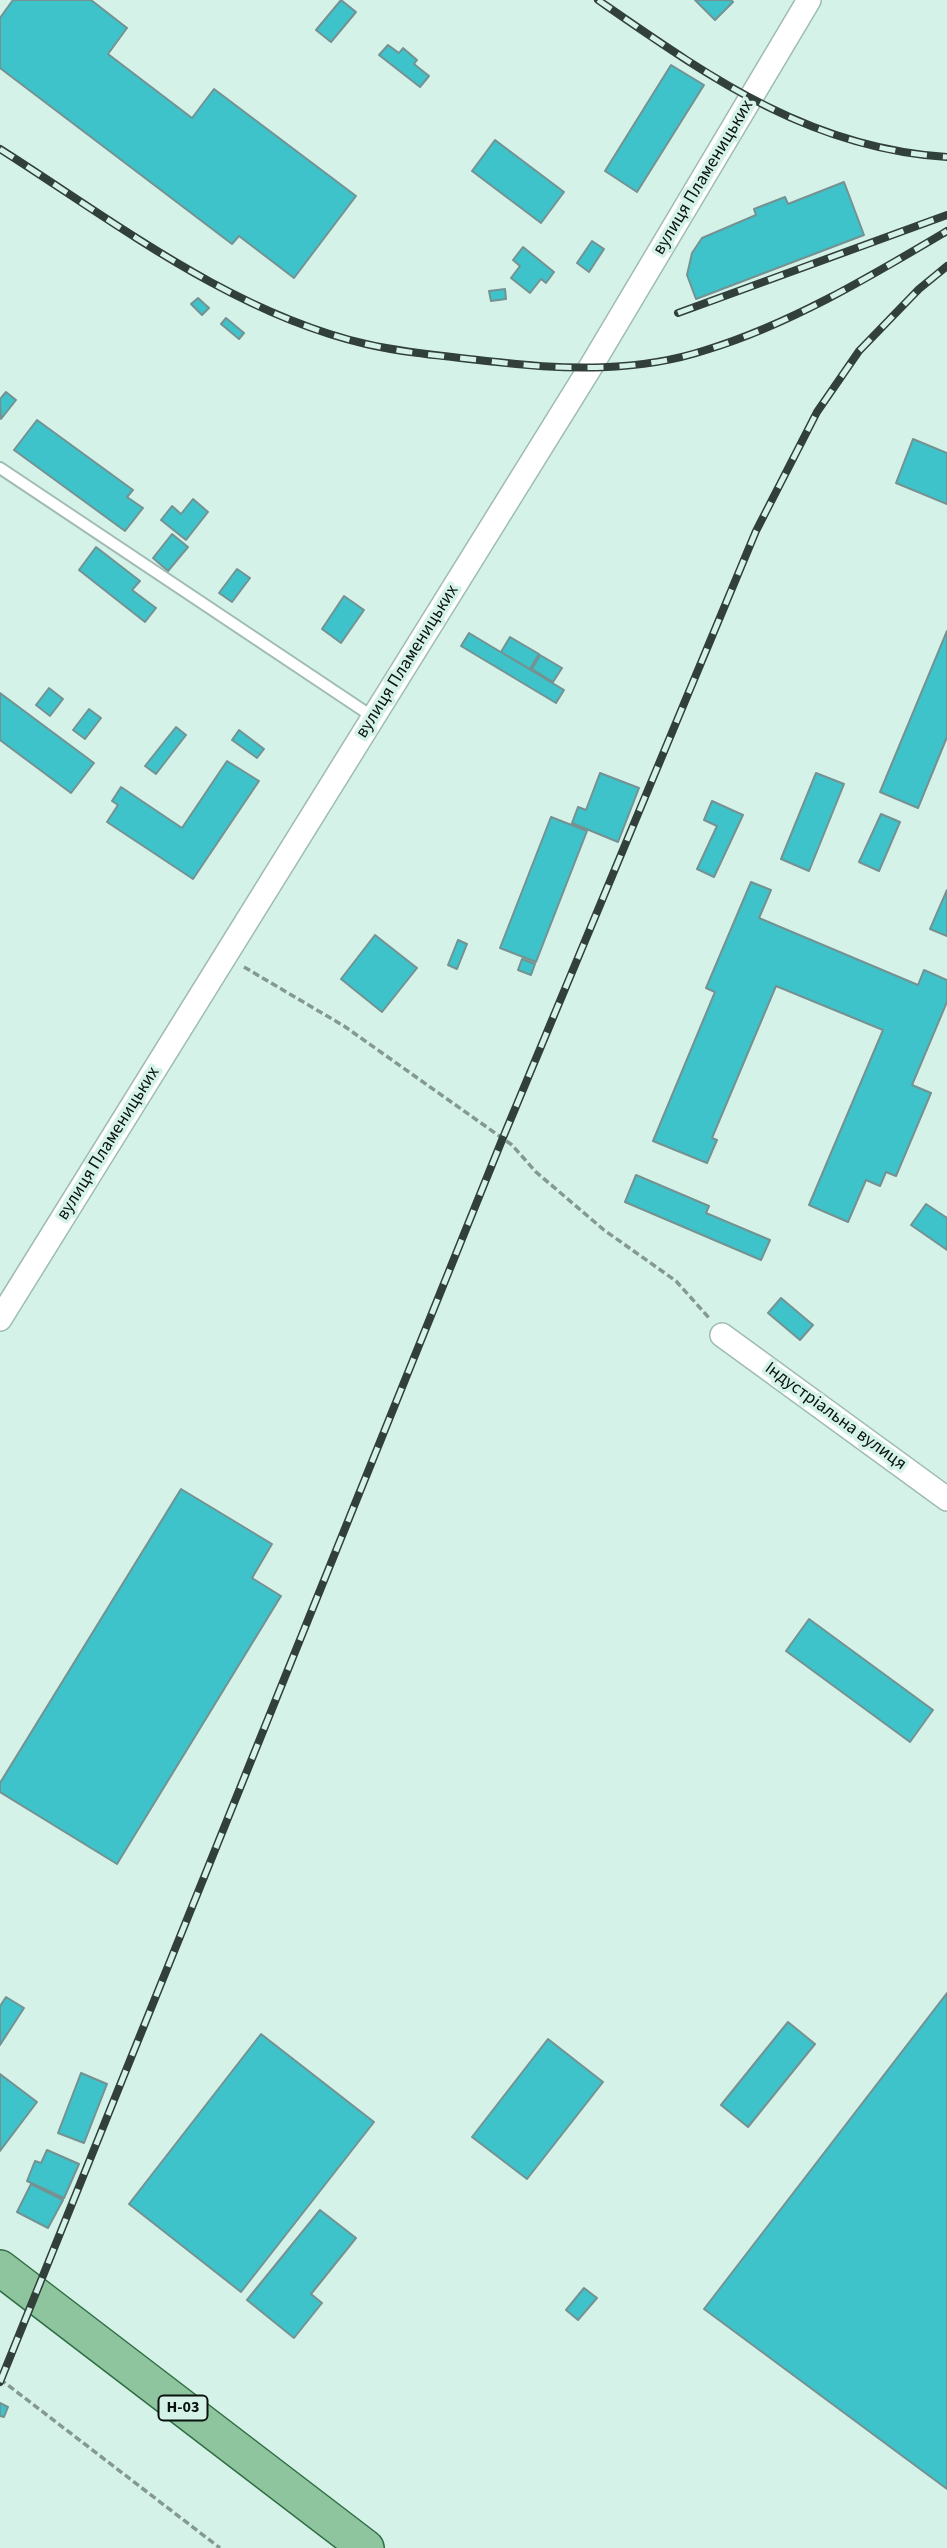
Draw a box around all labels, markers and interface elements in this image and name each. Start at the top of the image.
street label: вулиця Пламеницьких [649,97,759,259]
street label: вулиця Пламеницьких [352,581,464,743]
street label: вулиця Пламеницьких [53,1063,165,1225]
street label: Індустріальна вулиця [760,1358,910,1476]
road number: Н-03 [158,2396,208,2420]

